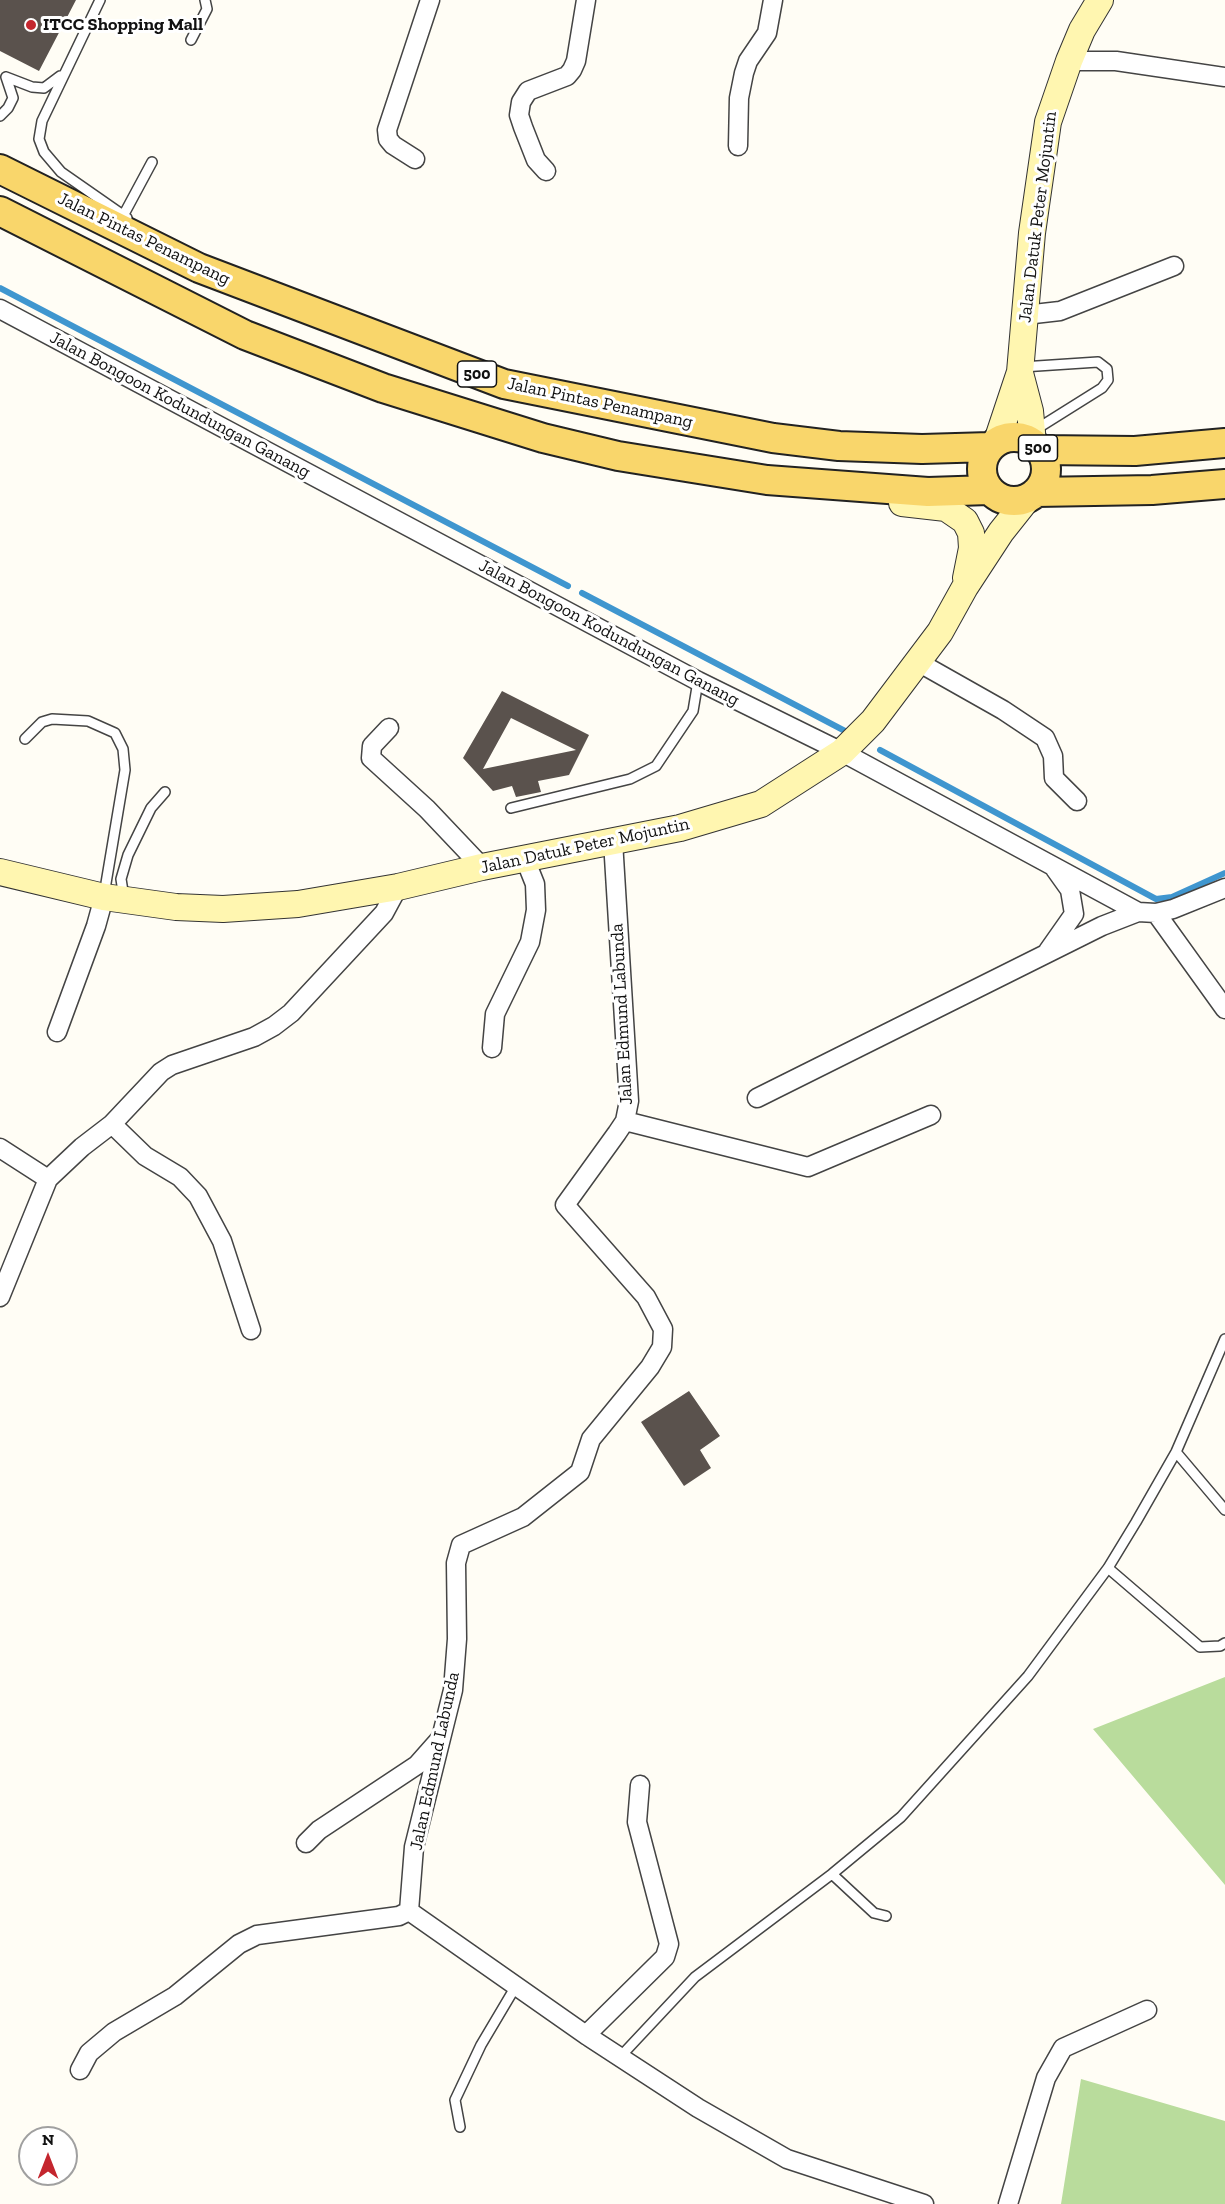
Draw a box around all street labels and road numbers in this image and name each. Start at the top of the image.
street label: Jalan Datuk Peter Mojuntin [1014,110,1062,324]
street label: Jalan Pintas Penampang [54,188,234,290]
street label: Jalan Bongoon Kodundungan Ganang [46,327,314,483]
road number: 500 [458,361,496,387]
street label: Jalan Pintas Penampang [505,373,695,433]
road number: 500 [1018,435,1058,461]
street label: Jalan Bongoon Kodundungan Ganang [475,555,743,711]
street label: Jalan Datuk Peter Mojuntin [479,813,691,879]
street label: Jalan Edmund Labunda [606,923,638,1105]
street label: Jalan Edmund Labunda [406,1670,464,1852]

